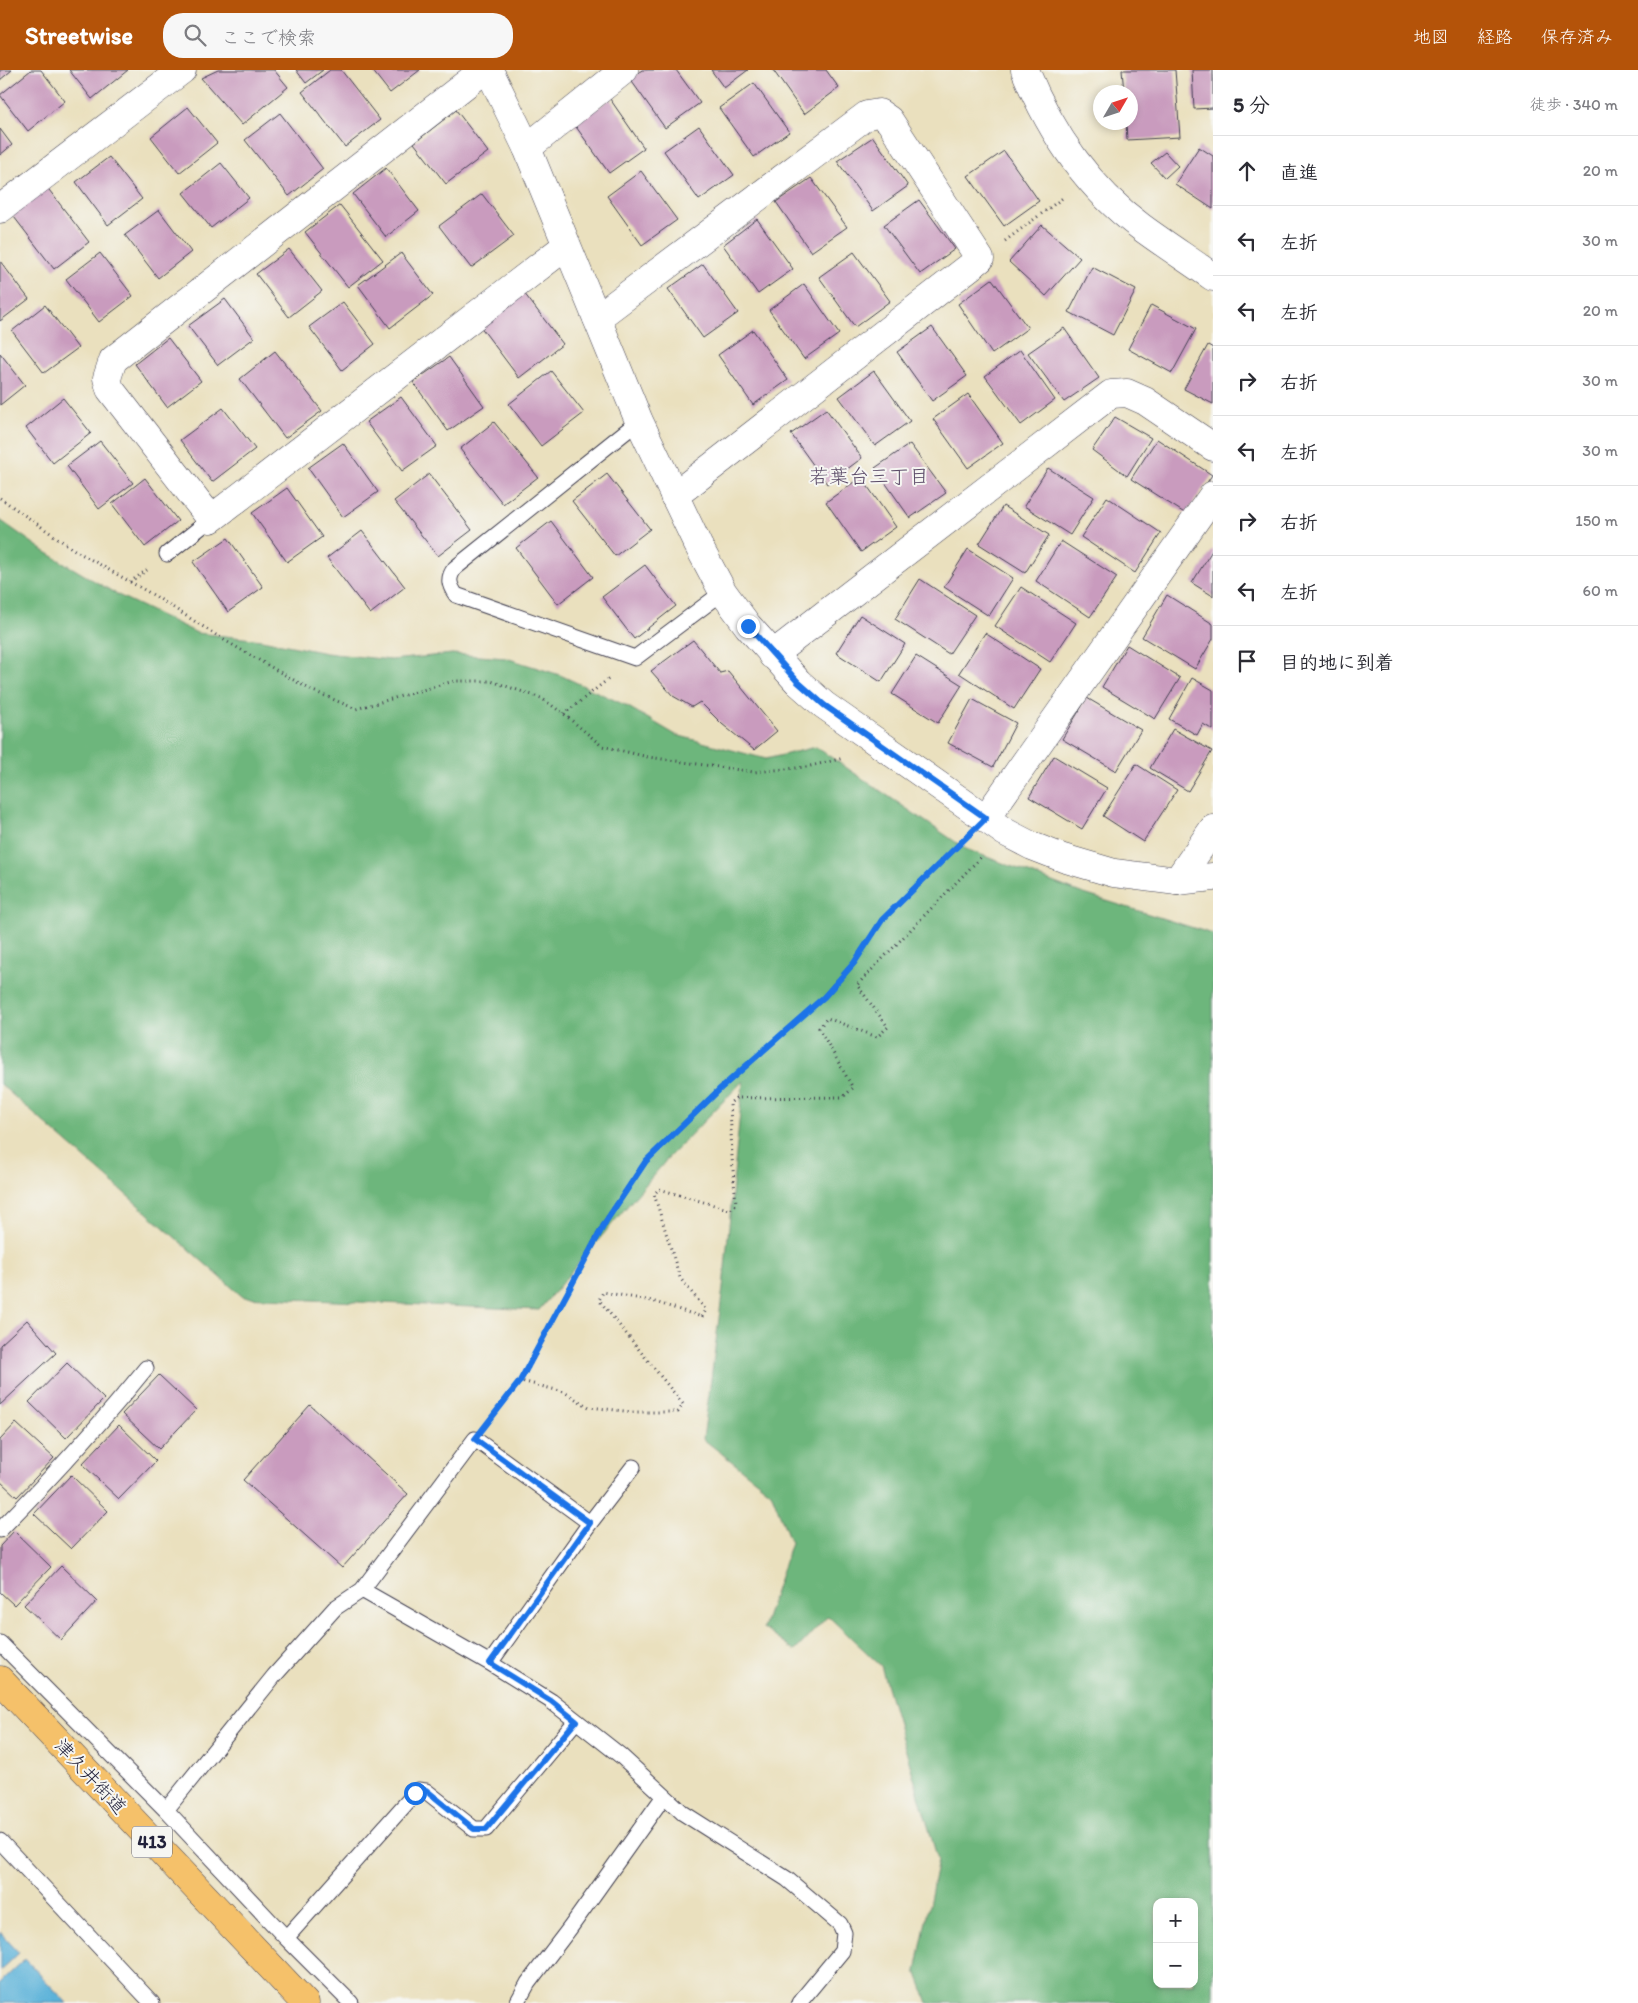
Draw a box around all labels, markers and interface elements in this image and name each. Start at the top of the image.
search box [163,13,513,58]
text: Streetwise [25,21,133,50]
icon: search [181,21,209,49]
text: ここで検索 [221,26,316,49]
text: 地図 [1413,26,1449,48]
text: 経路 [1477,26,1513,48]
text: 保存済み [1541,26,1613,48]
north arrow [1093,85,1138,130]
text: 5 分 [1233,92,1270,117]
text: 徒歩 · 340 m [1530,95,1618,114]
icon: ahead [1233,157,1261,185]
text: 直進 [1280,161,1318,184]
text: 20 m [1583,161,1618,180]
icon: left [1233,227,1261,255]
text: 左折 [1280,231,1318,254]
text: 30 m [1582,231,1618,250]
icon: left [1233,297,1261,325]
text: 左折 [1280,301,1318,324]
text: 20 m [1583,301,1618,320]
icon: right [1233,367,1261,395]
text: 右折 [1280,371,1318,394]
text: 30 m [1582,371,1618,390]
icon: left [1233,437,1261,465]
text: 左折 [1280,441,1318,464]
text: 30 m [1582,441,1618,460]
district label: 若葉台三丁目 [809,464,929,488]
icon: right [1233,507,1261,535]
text: 右折 [1280,511,1318,534]
text: 150 m [1575,511,1618,530]
icon: left [1233,577,1261,605]
text: 左折 [1280,581,1318,604]
text: 60 m [1583,581,1618,600]
route end [737,615,760,638]
icon: arrive [1233,647,1261,675]
text: 目的地に到着 [1280,651,1394,674]
street label: 津久井街道 [50,1734,131,1819]
route start [404,1782,427,1805]
road number: 413 [132,1826,172,1858]
map controls [1153,1898,1198,1988]
button: + [1153,1898,1198,1943]
button: − [1153,1943,1198,1988]

